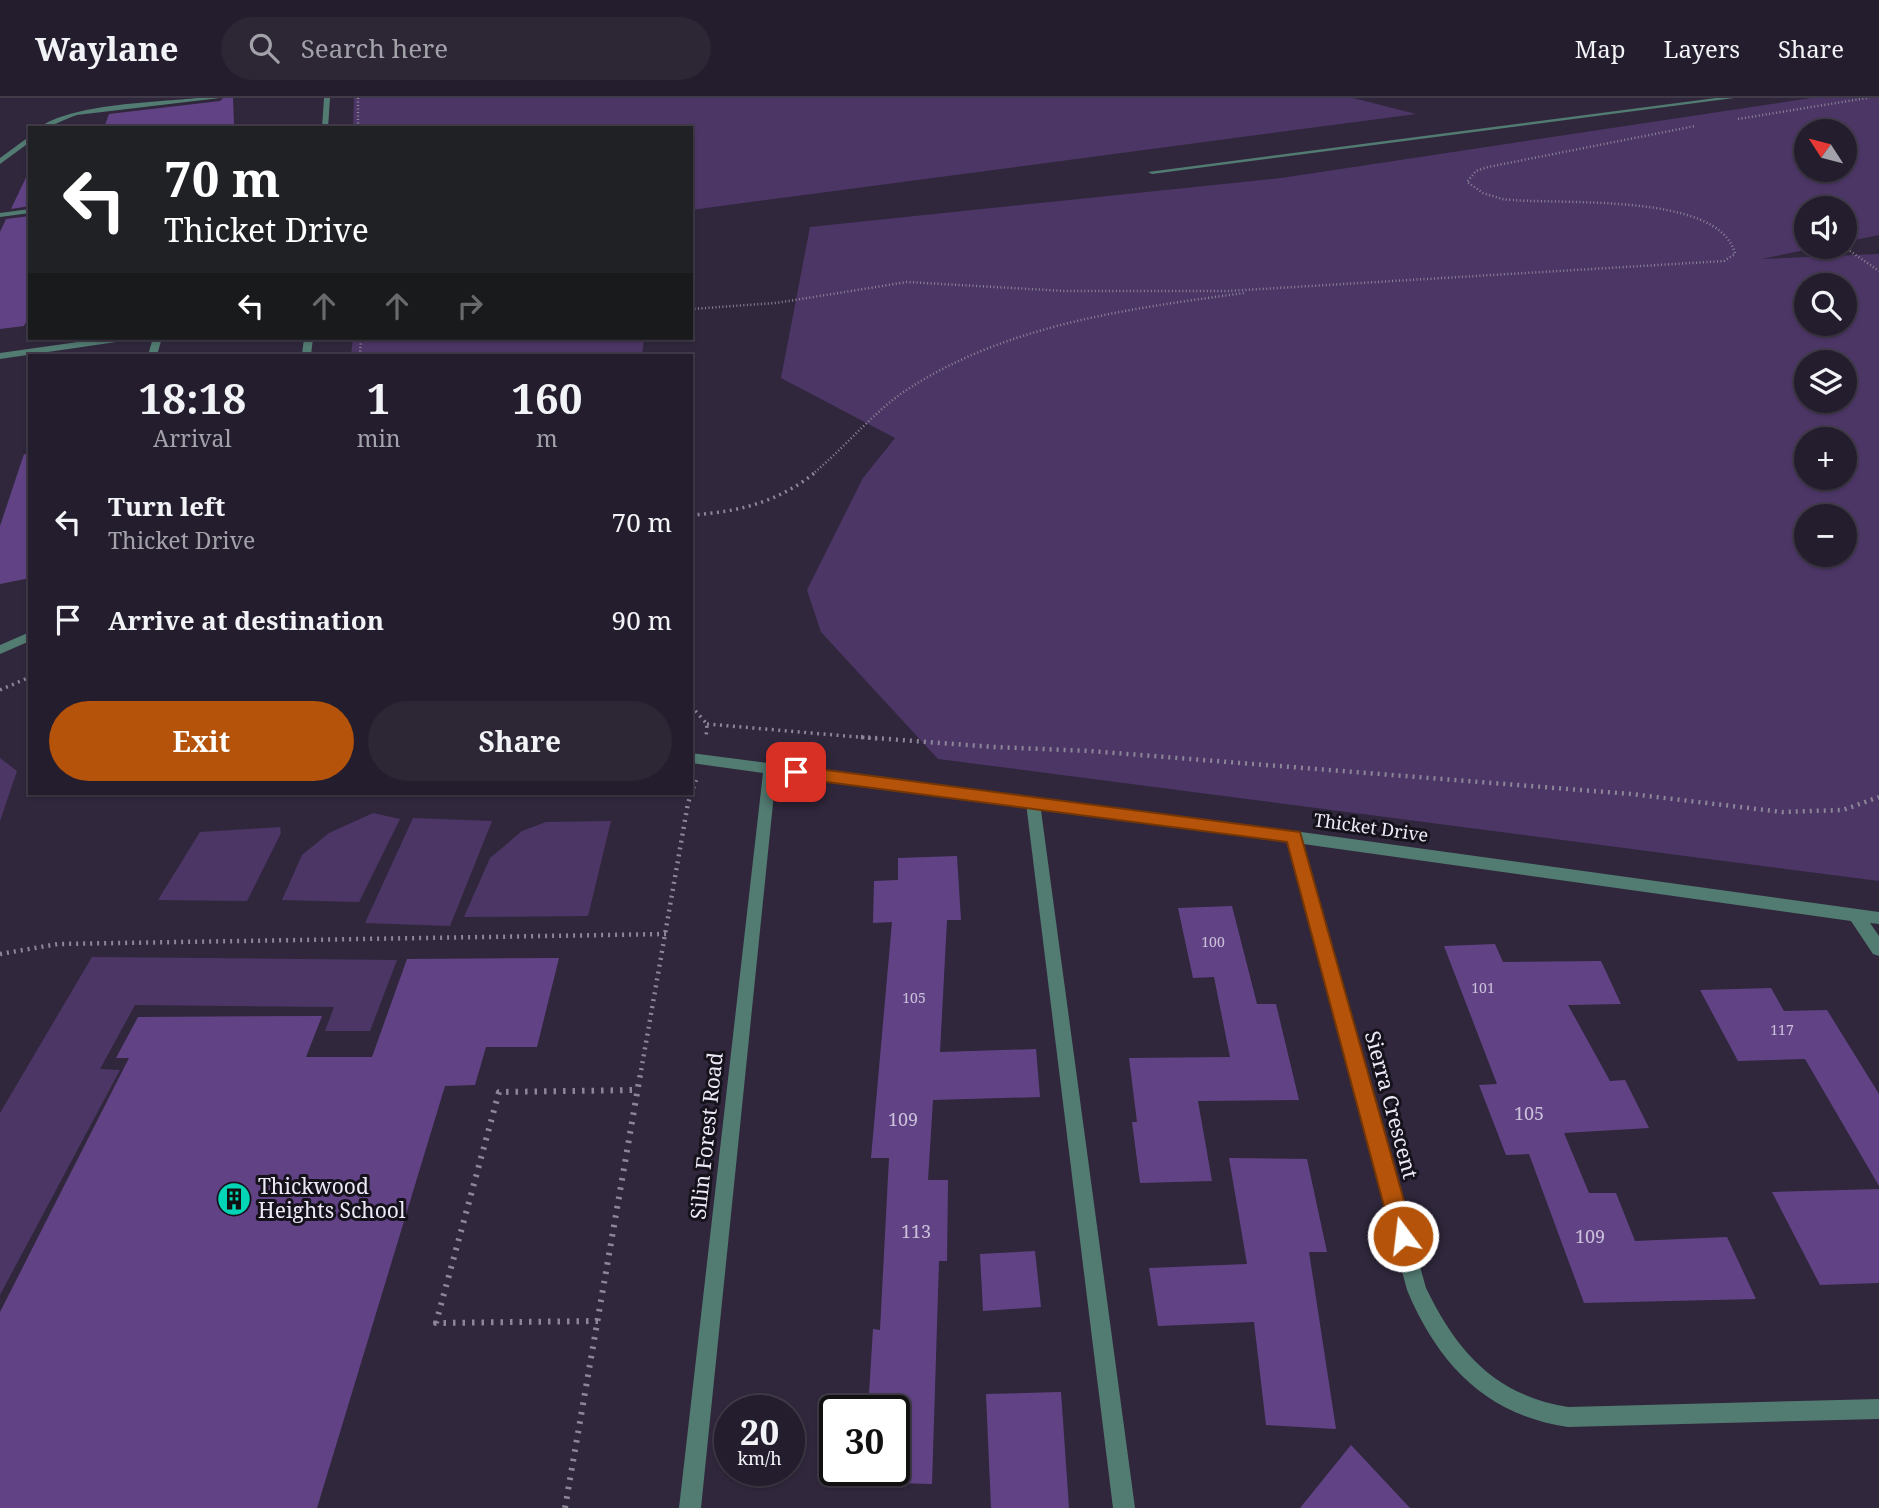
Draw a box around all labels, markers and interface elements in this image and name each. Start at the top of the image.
search box [221,17,711,80]
text: Waylane [35,26,179,71]
icon: search [245,29,283,67]
text: Search here [301,30,448,66]
text: Map [1575,32,1626,65]
text: Layers [1664,32,1740,65]
text: Share [1778,32,1844,65]
north arrow [1794,119,1857,182]
map controls [1794,119,1857,567]
text: 70 m [164,145,280,211]
icon: left [49,154,140,245]
button: sound [1794,196,1857,259]
text: Thicket Drive [164,208,369,251]
button: search [1794,273,1857,336]
icon: left [232,287,270,325]
icon: ahead [305,287,343,325]
icon: ahead [378,287,416,325]
icon: right [451,287,489,325]
button: layers [1794,350,1857,413]
text: 18:18 [139,369,246,426]
text: 1 [367,369,391,426]
text: 160 [511,369,582,426]
text: Arrival [153,422,232,454]
text: min [357,422,401,454]
text: m [536,422,558,454]
button: + [1794,427,1857,490]
text: Turn left [108,488,225,524]
icon: left [49,503,87,541]
text: 70 m [612,504,672,540]
button: − [1794,504,1857,567]
text: Thicket Drive [108,524,255,556]
icon: arrive [49,601,87,639]
text: Arrive at destination [108,602,384,638]
text: 90 m [612,602,672,638]
button: Exit [49,701,354,781]
button: Share [368,701,672,781]
pin [766,742,826,802]
icon: arrive [777,753,815,791]
street label: Thicket Drive [1312,807,1430,847]
house number: 100 [1201,932,1225,951]
house number: 101 [1471,978,1495,997]
house number: 105 [902,988,926,1007]
house number: 117 [1770,1020,1794,1039]
street label: Sierra Crescent [1359,1028,1425,1182]
street label: Silin Forest Road [683,1051,729,1221]
house number: 105 [1514,1101,1544,1125]
house number: 109 [888,1107,918,1131]
place label: Thickwood Heights School [258,1172,406,1224]
building icon: Thickwood Heights School [215,1180,253,1218]
position arrow [1366,1199,1440,1273]
house number: 113 [901,1219,931,1243]
house number: 109 [1575,1224,1605,1248]
speed limit sign: 30 [819,1395,910,1486]
text: 20 [740,1408,779,1455]
text: km/h [737,1446,782,1470]

